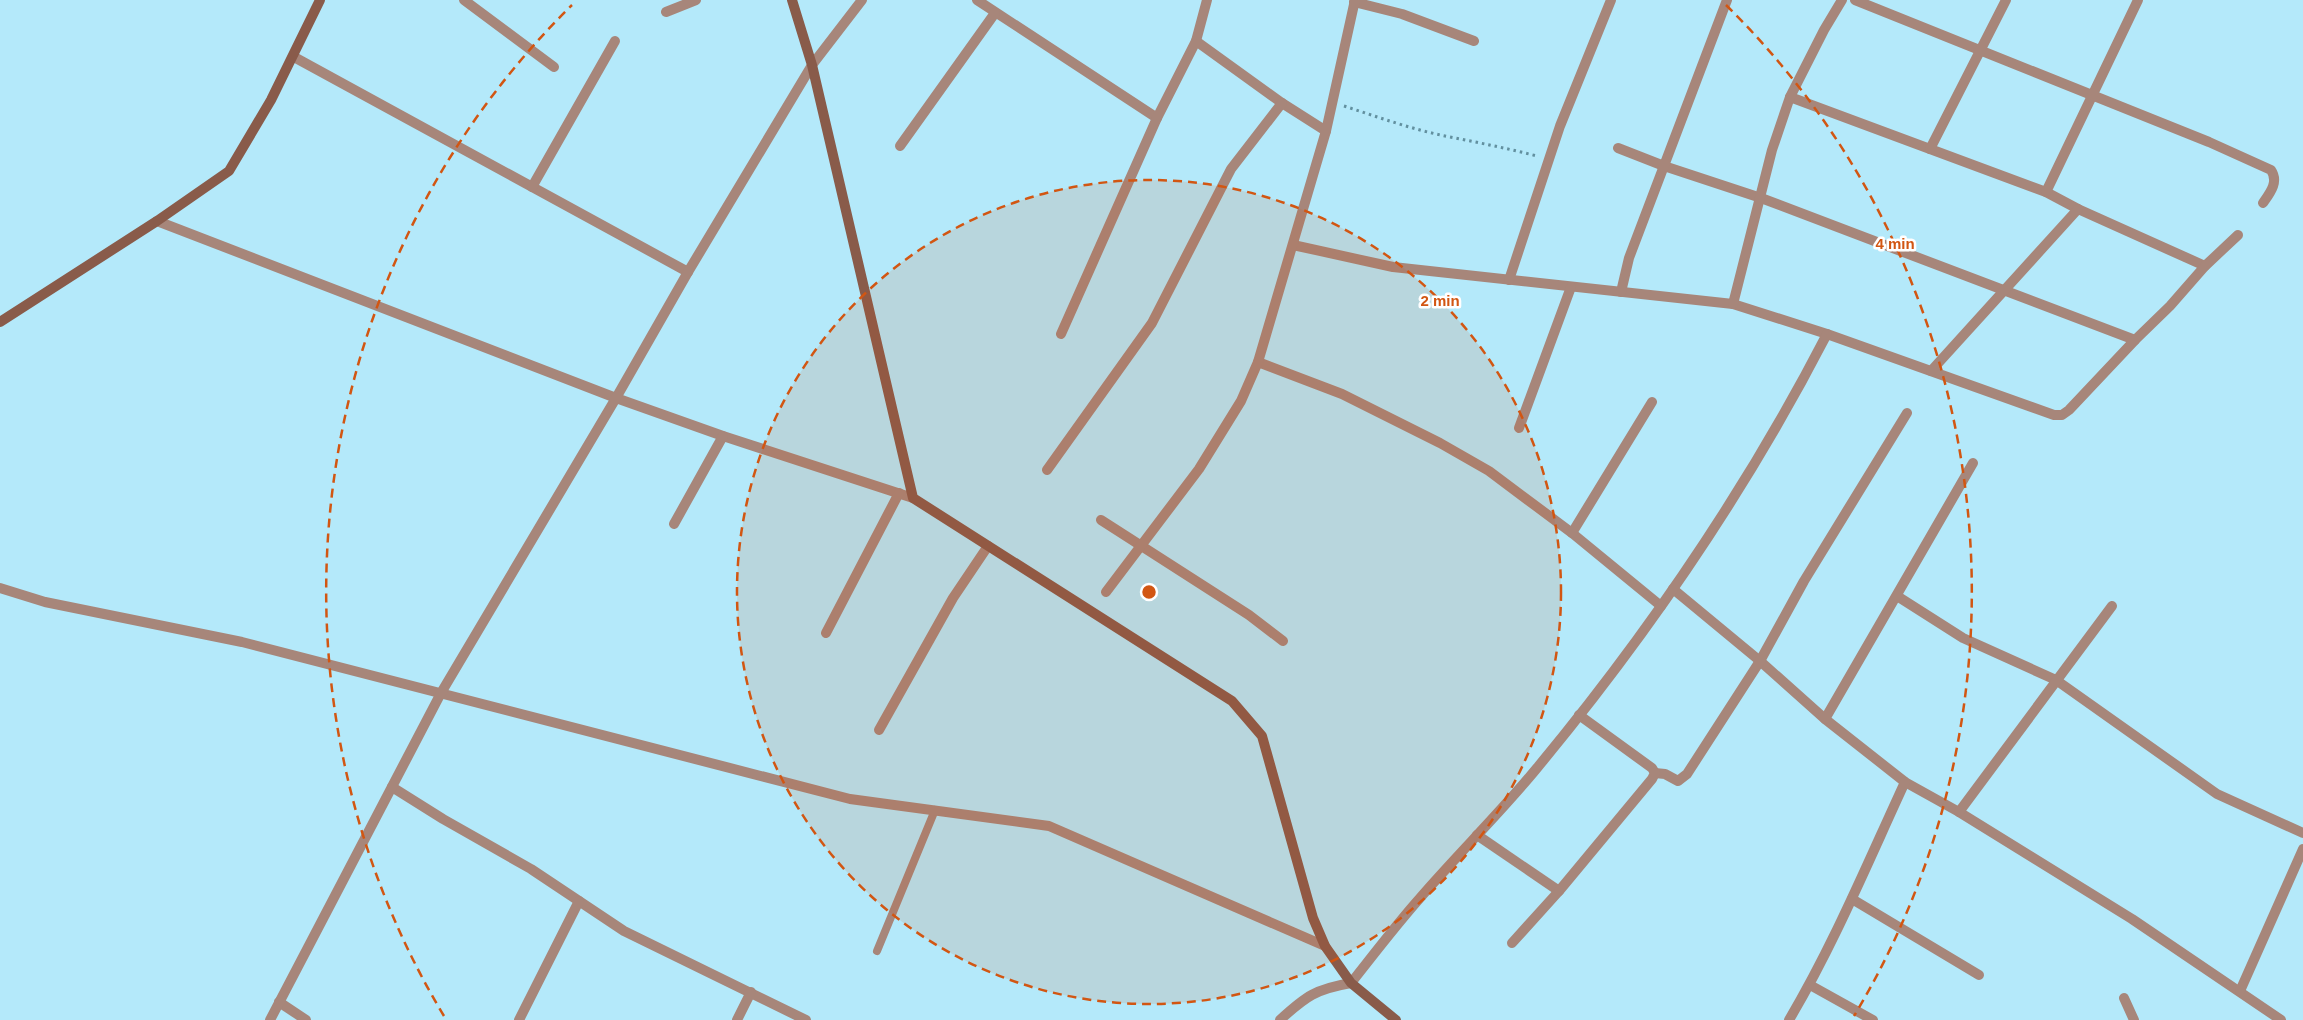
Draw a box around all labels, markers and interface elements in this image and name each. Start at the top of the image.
text: 4 min [1875,235,1915,252]
text: 2 min [1420,292,1460,309]
centre of rings [1140,583,1158,601]

